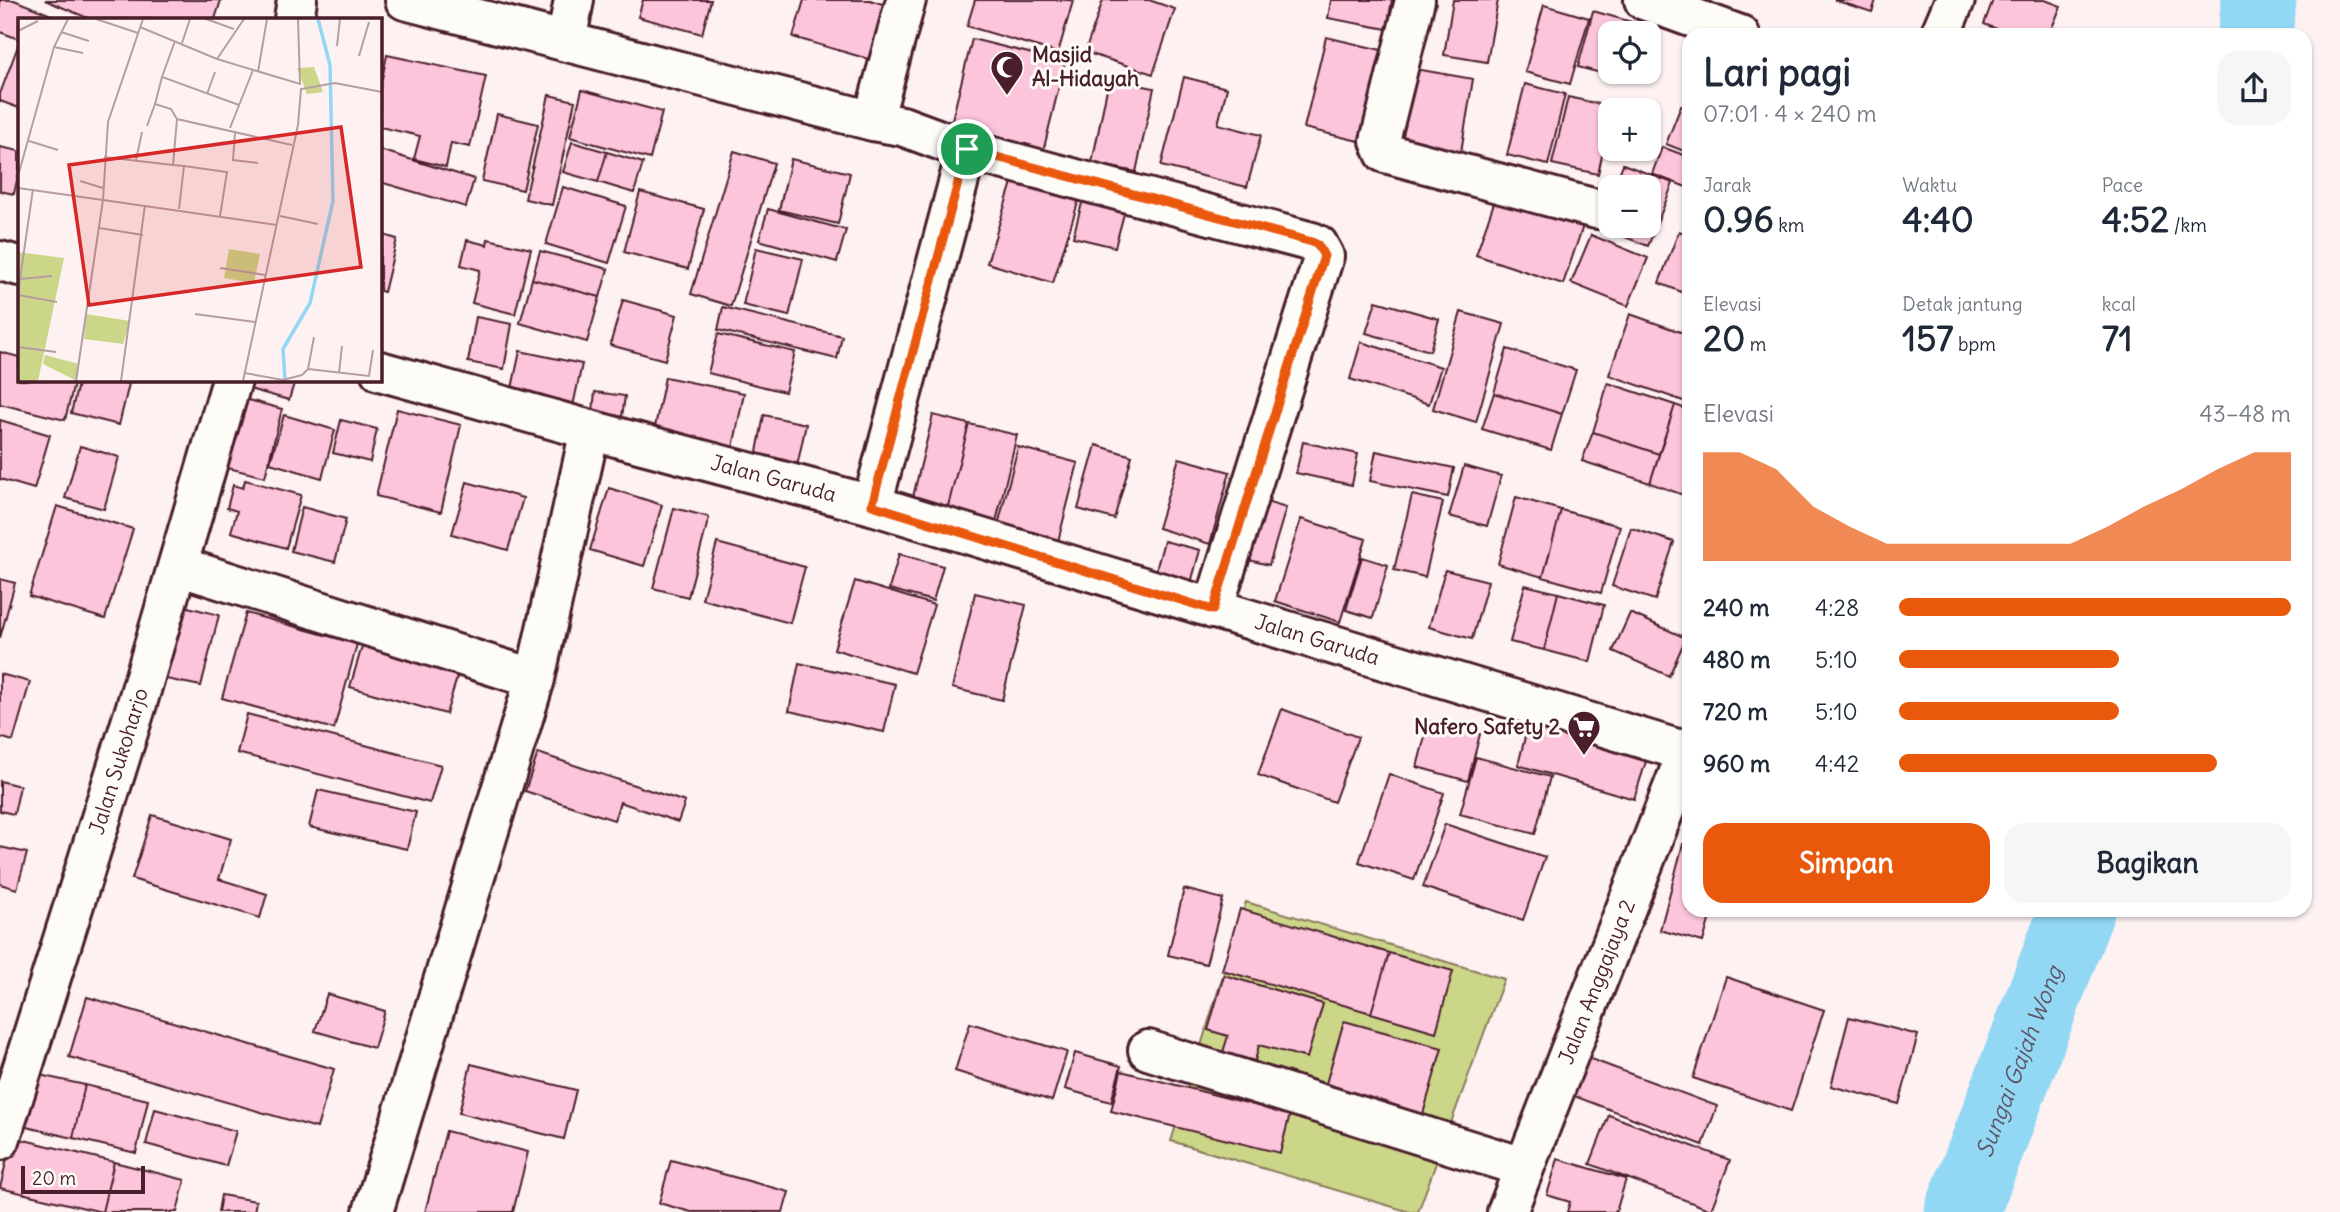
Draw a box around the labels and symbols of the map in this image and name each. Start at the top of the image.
inset map [18,18,382,382]
place label: Masjid Al-Hidayah [1032,41,1139,92]
mosque icon: Masjid Al-Hidayah [988,48,1026,97]
pin [937,119,997,179]
street label: Jalan Garuda [708,449,839,508]
street label: Jalan Garuda [1252,608,1383,671]
street label: Jalan Sukoharjo [83,685,154,838]
supermarket icon: Nafero Safety 2 [1565,708,1603,757]
place label: Nafero Safety 2 [1414,713,1560,740]
street label: Jalan Anggajaya 2 [1552,896,1641,1068]
water label: Sungai Gajah Wong [1969,960,2069,1161]
scale bar [21,1163,145,1195]

